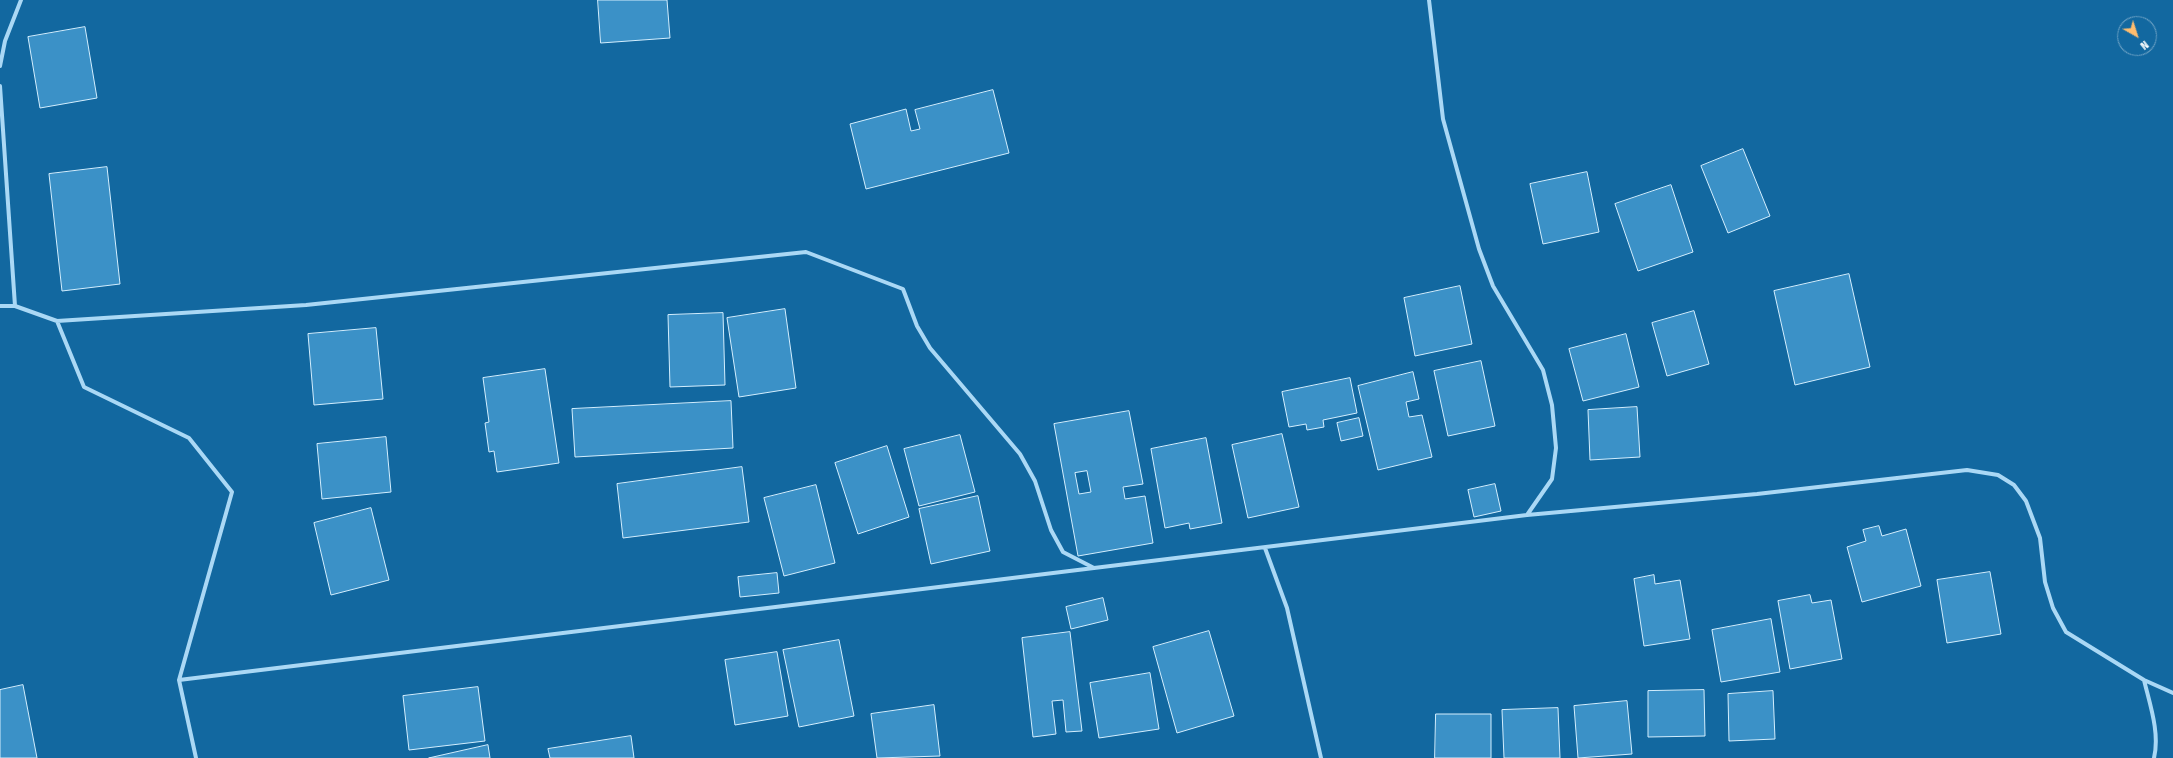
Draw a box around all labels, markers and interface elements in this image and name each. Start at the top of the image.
north arrow [2117,16,2157,56]
text: N [2138,38,2151,52]

